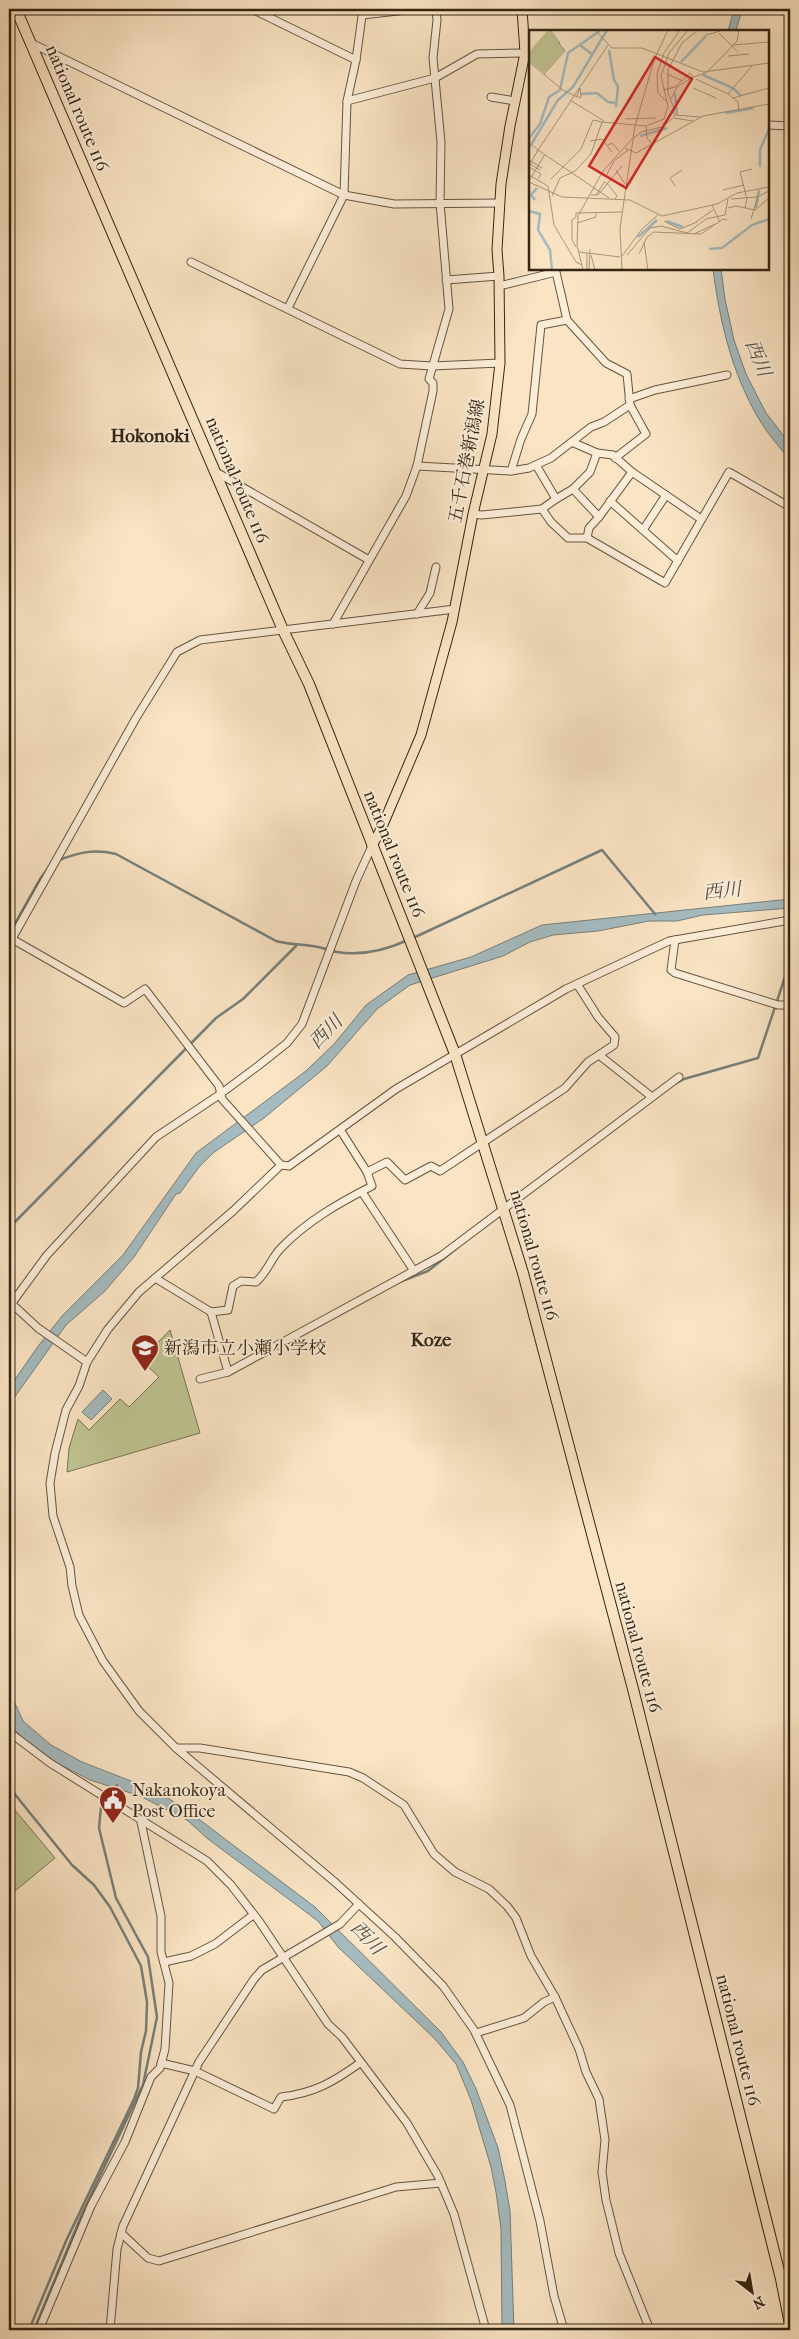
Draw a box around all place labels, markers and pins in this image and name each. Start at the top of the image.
school or university icon: 新潟市立小瀬小学校 [130,1333,160,1372]
place label: 新潟市立小瀬小学校 [164,1338,326,1359]
place label: Nakanokoya Post Office [132,1780,226,1822]
public building icon: Nakanokoya Post Office [98,1785,128,1824]

